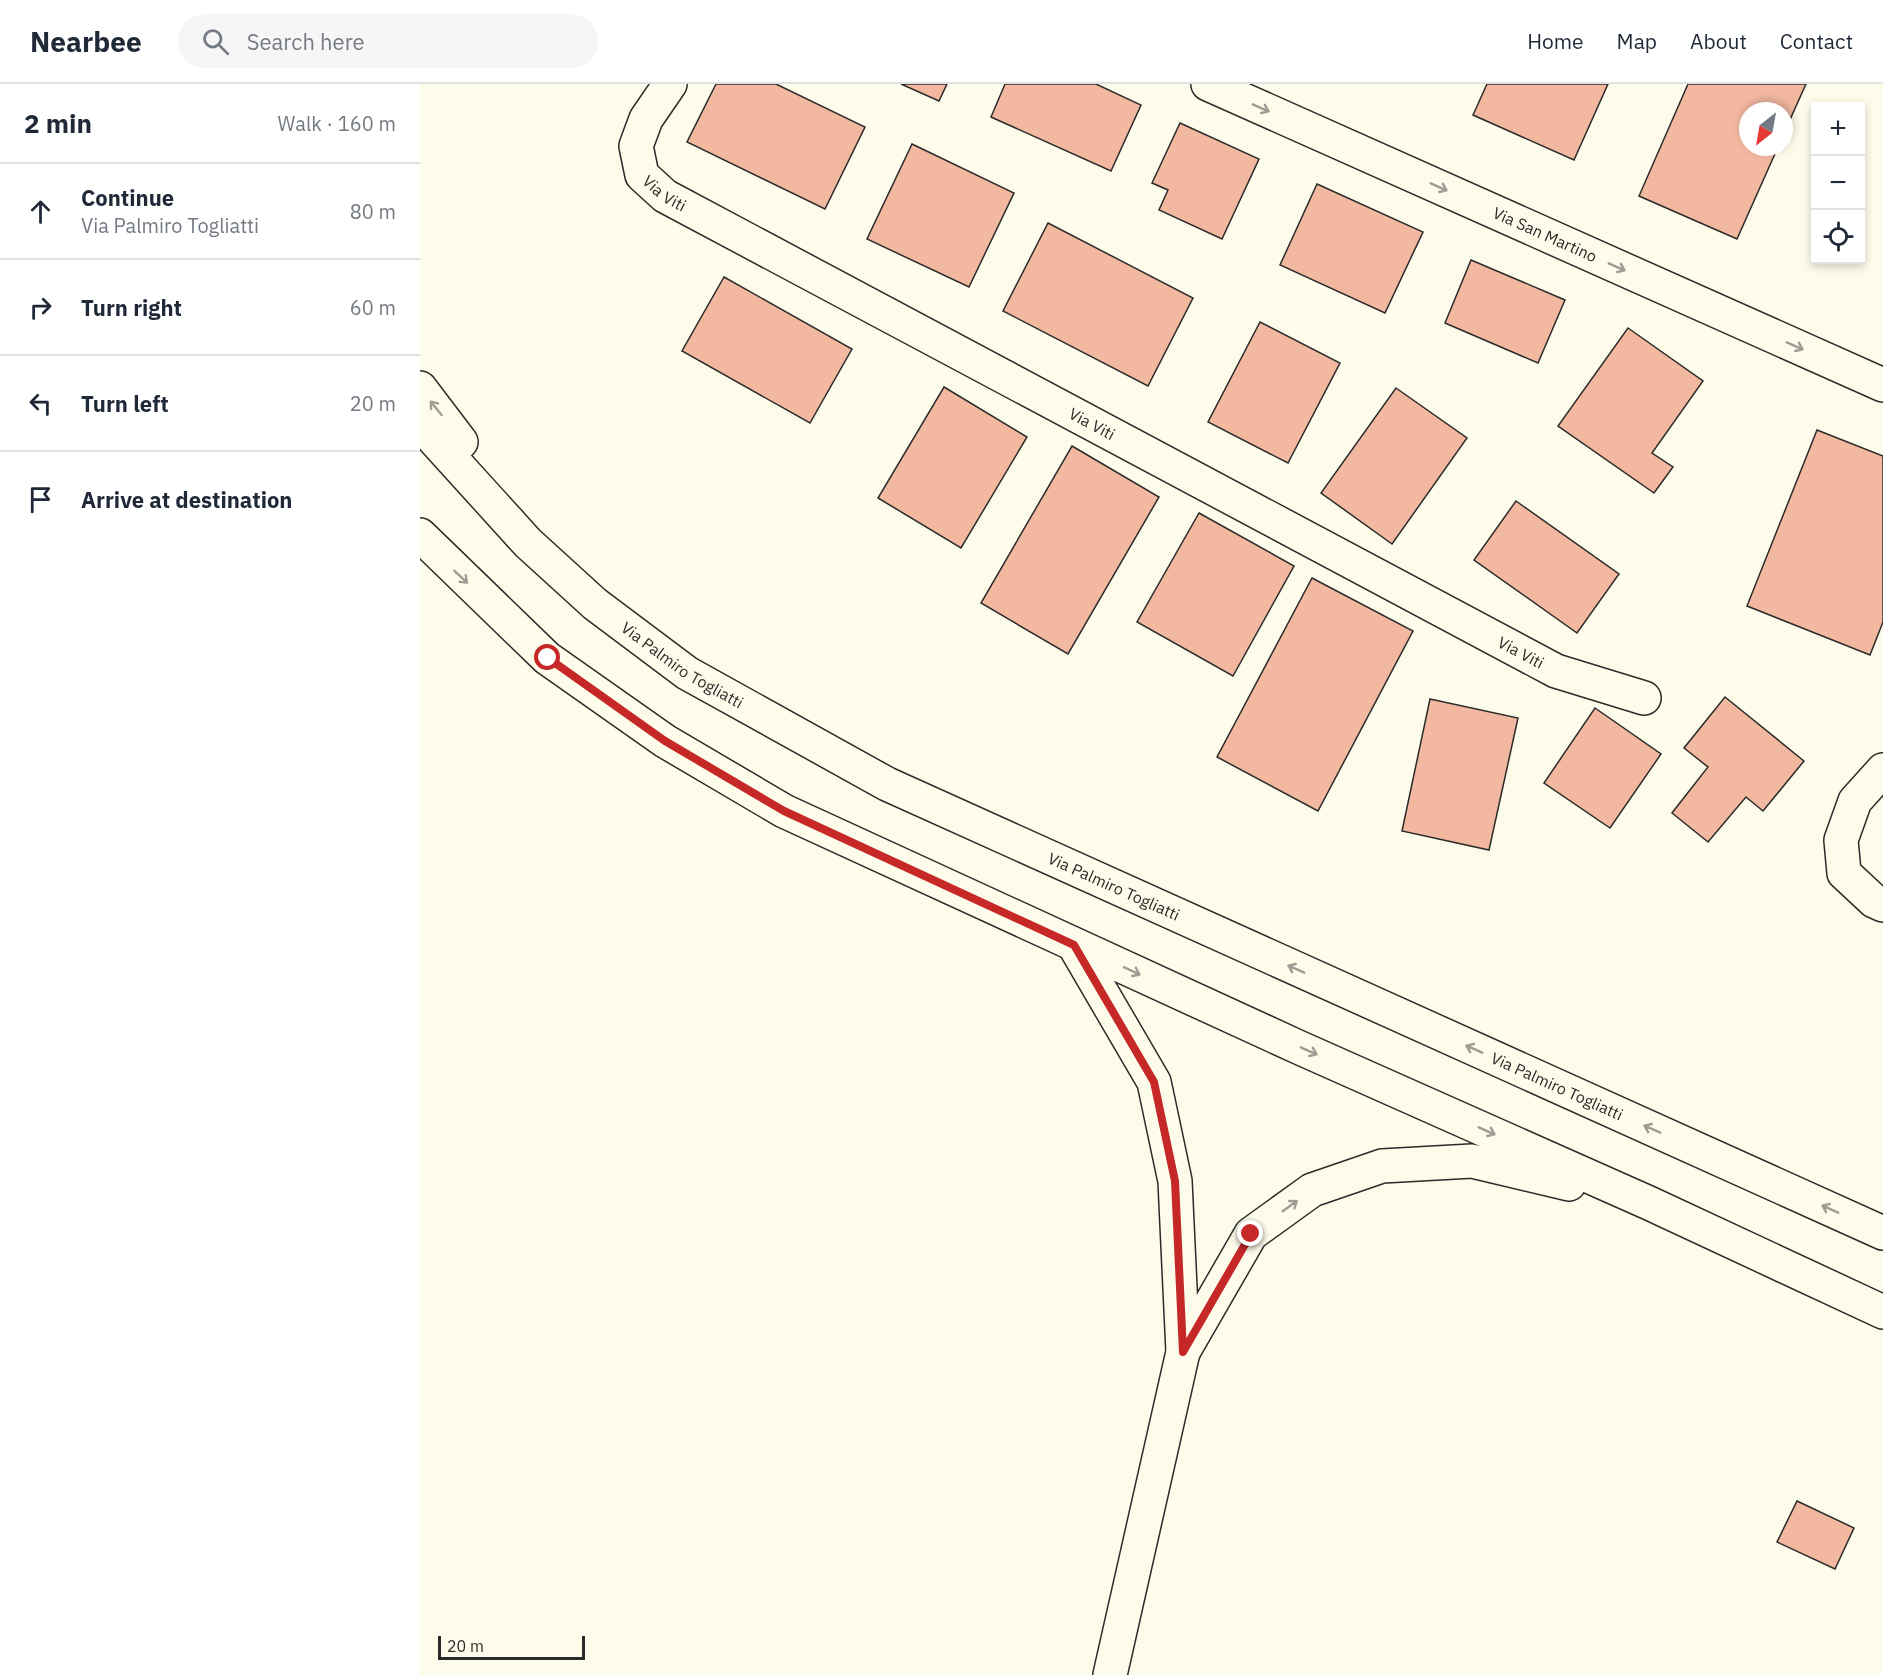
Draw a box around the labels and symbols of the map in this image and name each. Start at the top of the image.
north arrow [1739,102,1793,156]
one-way arrow [1251,103,1270,114]
street label: Via Viti [639,171,690,216]
one-way arrow [1430,183,1448,194]
street label: Via San Martino [1490,202,1600,266]
one-way arrow [1608,261,1626,273]
one-way arrow [1786,341,1804,352]
one-way arrow [430,400,443,416]
street label: Via Viti [1066,403,1119,444]
one-way arrow [454,570,469,584]
street label: Via Palmiro Togliatti [617,617,747,712]
street label: Via Viti [1494,632,1548,673]
route start [534,644,560,670]
street label: Via Palmiro Togliatti [1045,848,1183,925]
one-way arrow [1288,962,1306,974]
one-way arrow [1122,965,1140,977]
one-way arrow [1466,1043,1484,1054]
one-way arrow [1300,1046,1318,1058]
street label: Via Palmiro Togliatti [1488,1048,1626,1124]
one-way arrow [1643,1123,1661,1134]
one-way arrow [1478,1126,1496,1137]
one-way arrow [1282,1199,1298,1212]
one-way arrow [1821,1203,1839,1214]
route end [1237,1220,1263,1246]
scale bar [438,1633,585,1660]

